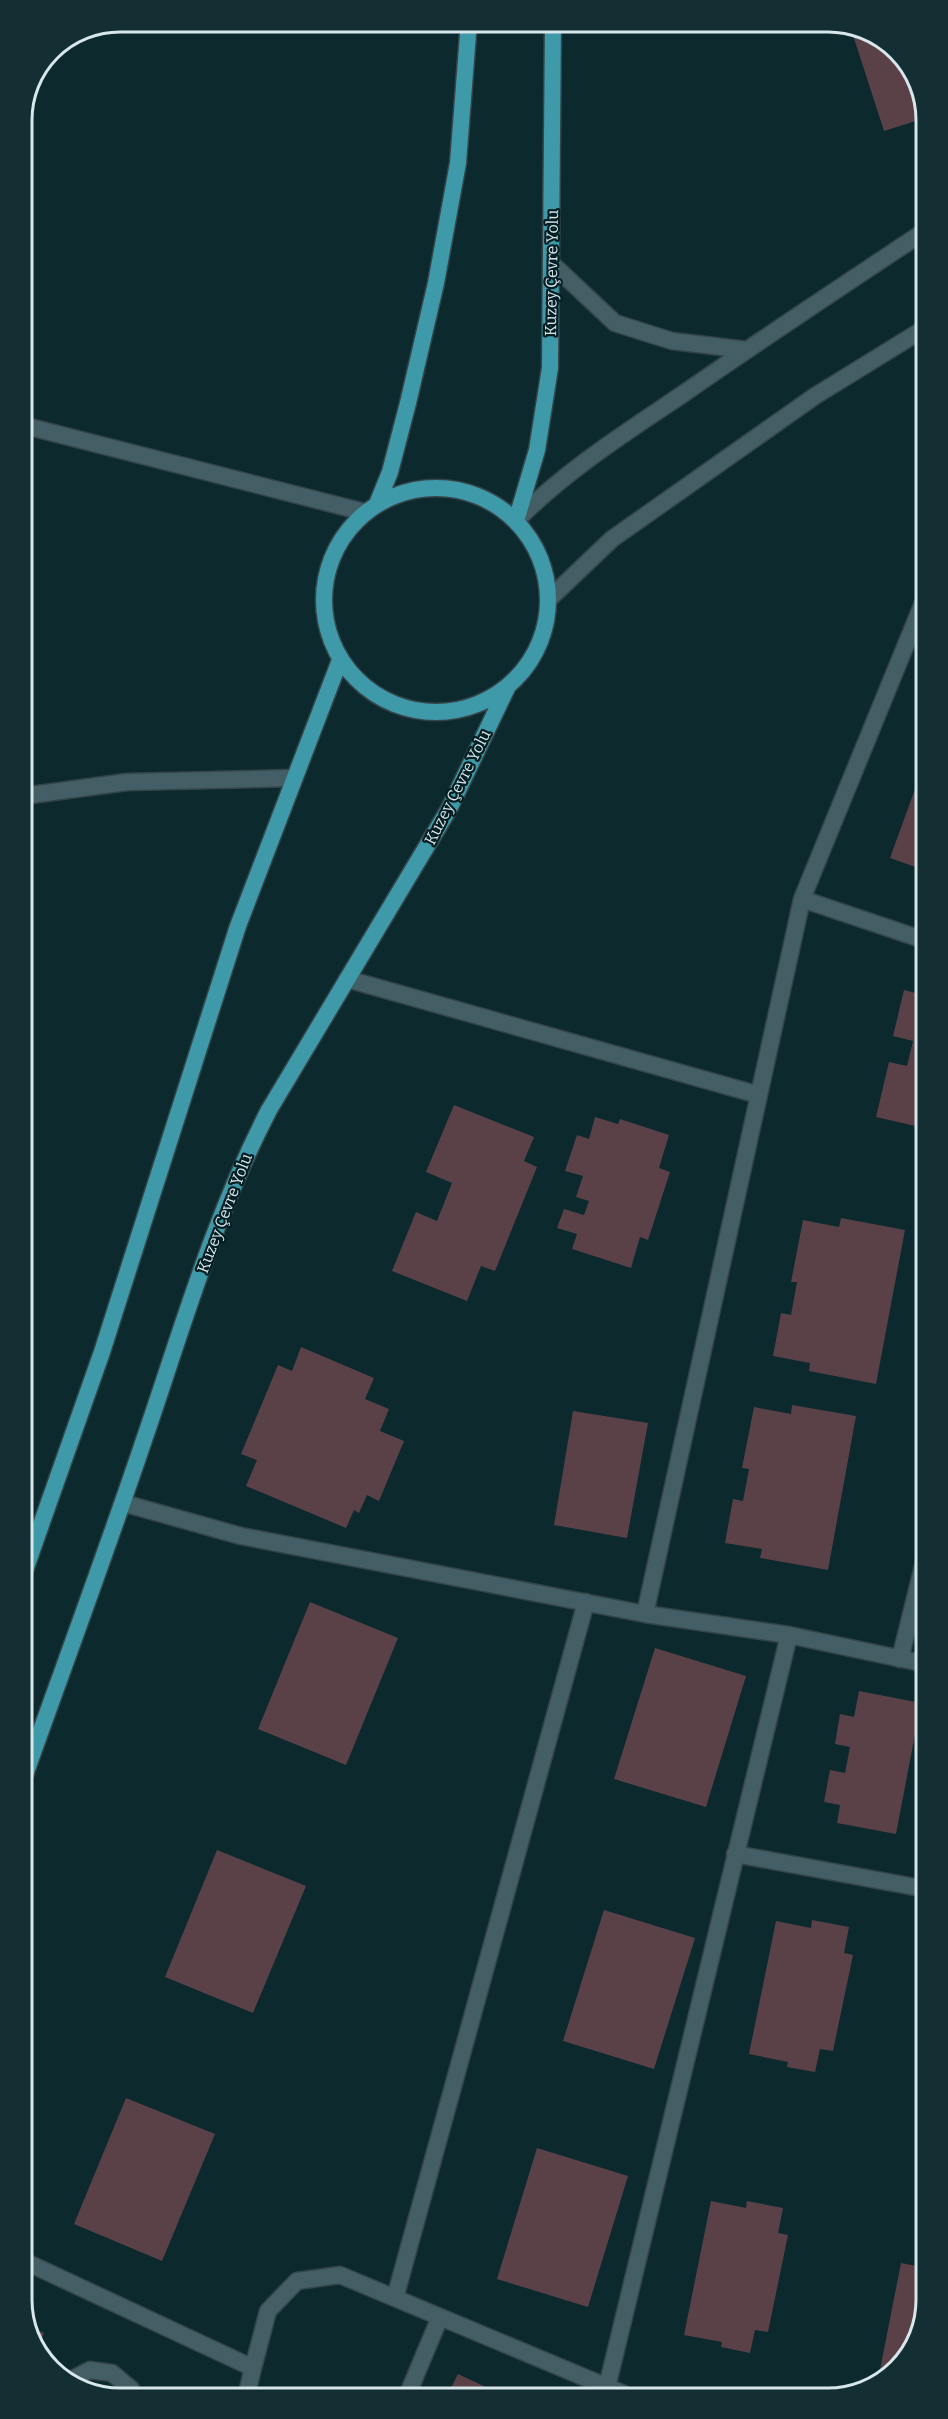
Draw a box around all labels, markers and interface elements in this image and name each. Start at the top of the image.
street label: Kuzey Çevre Yolu [541,210,562,336]
street label: Kuzey Çevre Yolu [420,727,495,848]
street label: Kuzey Çevre Yolu [193,1151,256,1276]

